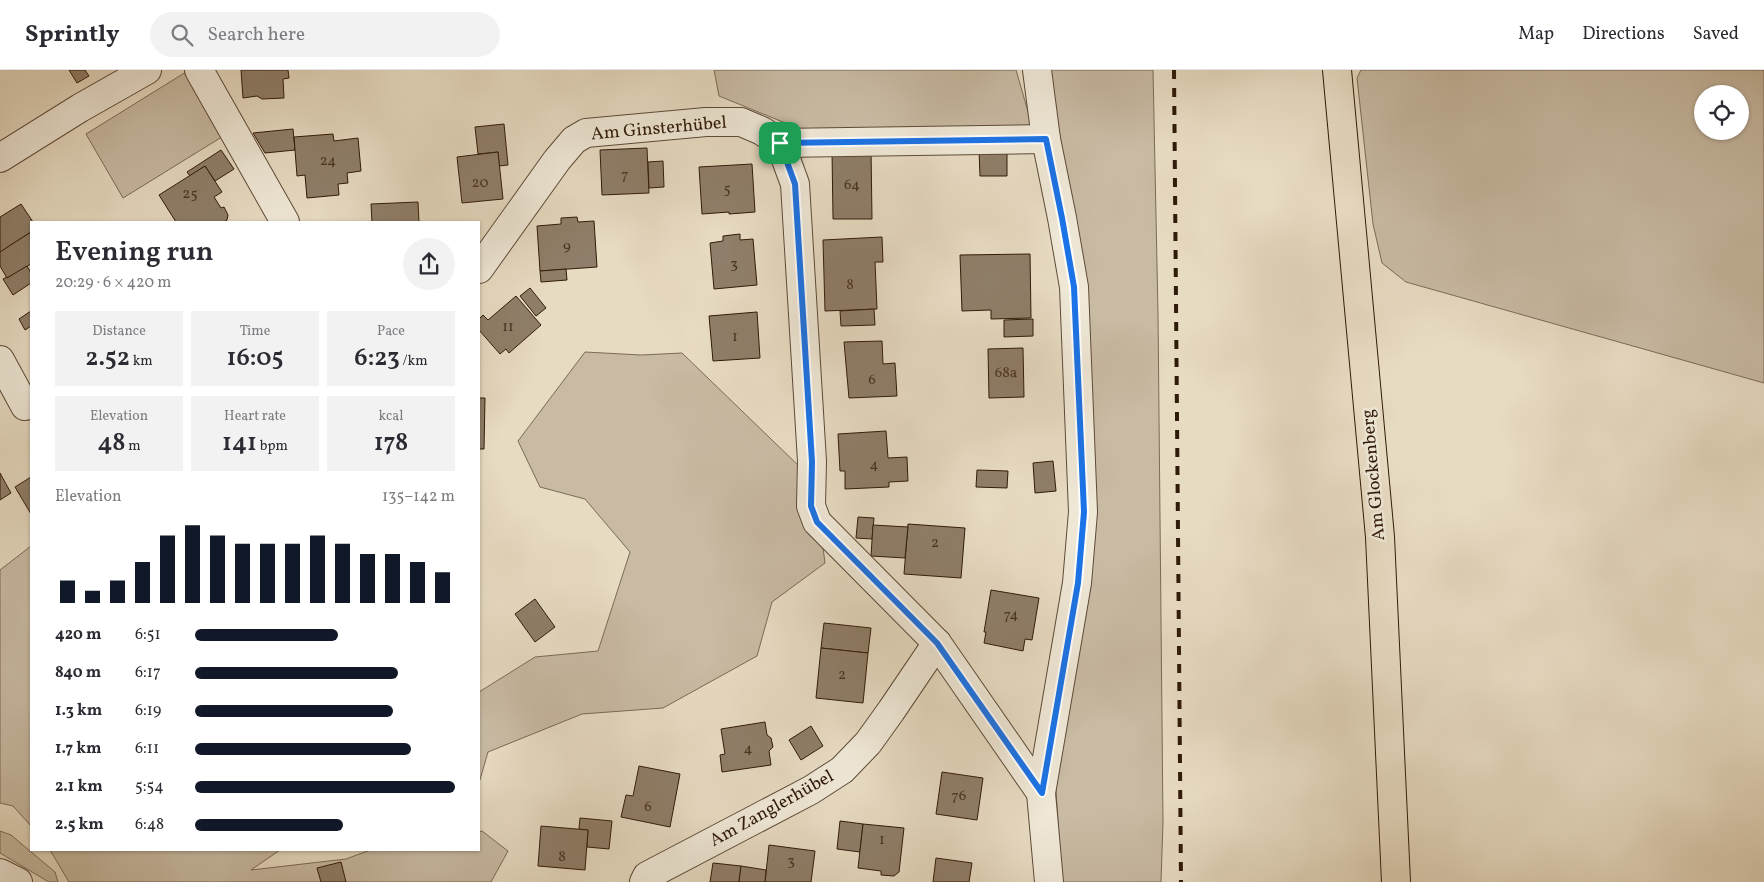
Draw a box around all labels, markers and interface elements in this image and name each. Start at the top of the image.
search box [150,12,500,57]
text: Sprintly [25,18,120,52]
icon: search [168,21,196,49]
text: Search here [208,22,305,48]
text: Map [1518,22,1554,47]
text: Directions [1582,22,1665,47]
text: Saved [1693,22,1739,47]
map controls [1694,85,1749,140]
button: locate [1694,85,1749,140]
street label: Am Ginsterhübel [590,111,728,147]
pin [759,122,801,164]
icon: arrive [766,129,794,157]
house number: 24 [320,151,336,172]
house number: 7 [621,165,629,186]
house number: 20 [472,173,488,194]
house number: 64 [844,175,860,196]
house number: 5 [723,179,731,200]
house number: 25 [182,184,198,205]
text: Evening run [55,233,214,272]
house number: 9 [563,236,571,257]
button: share [403,238,455,290]
house number: 3 [730,254,738,275]
text: 20:29 · 6 × 420 m [55,272,171,294]
house number: 8 [846,275,854,296]
house number: 11 [502,317,514,338]
text: Distance [92,322,146,341]
text: Time [240,322,270,341]
text: Pace [377,322,405,341]
house number: 1 [732,327,738,348]
text: 2.52 [85,341,130,376]
text: 16:05 [227,341,283,376]
text: 6:23 [354,341,400,376]
text: km [130,352,153,371]
text: /km [400,352,428,371]
house number: 68a [995,363,1017,384]
house number: 6 [868,370,876,391]
text: Elevation [90,407,148,426]
text: Heart rate [224,407,286,426]
text: kcal [379,407,403,426]
street label: Am Glockenberg [1356,408,1392,542]
text: 48 [97,426,125,461]
text: 141 [222,426,257,461]
text: 178 [374,426,408,461]
text: m [125,437,141,456]
text: bpm [257,437,288,456]
house number: 4 [870,455,879,476]
text: Elevation [55,486,122,508]
text: 135–142 m [382,486,455,508]
house number: 2 [931,533,939,554]
house number: 74 [1004,605,1018,626]
text: 420 m [55,624,101,646]
text: 6:51 [135,624,161,646]
text: 840 m [55,662,101,684]
text: 6:17 [135,662,161,684]
house number: 2 [838,665,846,686]
text: 1.3 km [55,700,102,722]
text: 6:19 [135,700,161,722]
text: 1.7 km [55,738,102,760]
text: 6:11 [135,738,159,760]
house number: 4 [744,739,753,760]
street label: Am Zanglerhübel [705,764,839,854]
text: 2.1 km [55,776,103,798]
text: 5:54 [135,776,164,798]
house number: 76 [952,786,966,807]
house number: 6 [644,797,652,818]
text: 2.5 km [55,814,104,836]
text: 6:48 [135,814,164,836]
house number: 1 [879,830,885,851]
house number: 8 [558,847,566,868]
house number: 3 [787,851,795,872]

